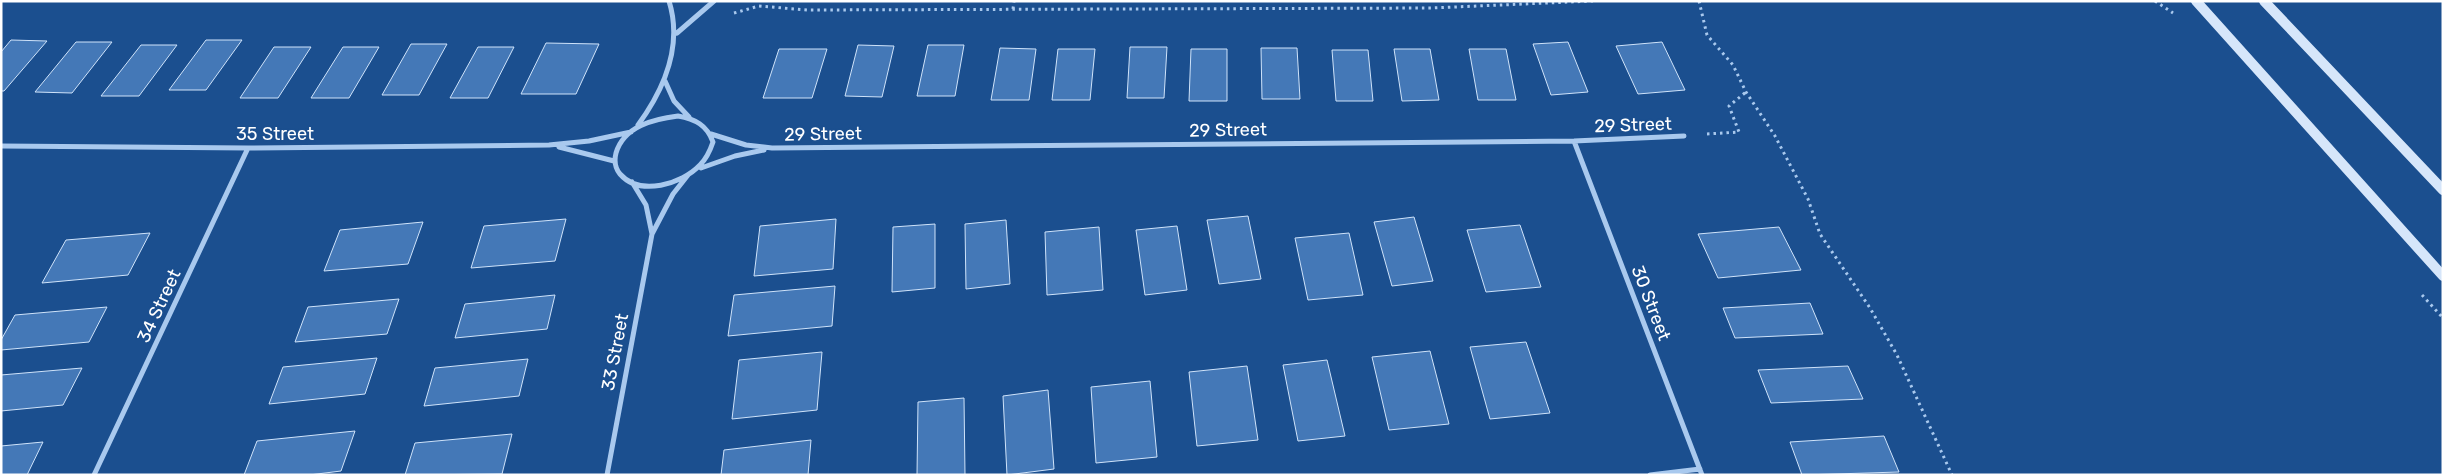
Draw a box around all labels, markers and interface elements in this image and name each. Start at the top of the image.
street label: 29 Street [1594,113,1672,137]
street label: 29 Street [1189,118,1267,142]
street label: 29 Street [784,122,862,146]
street label: 35 Street [236,123,314,145]
street label: 30 Street [1627,262,1675,344]
street label: 34 Street [132,266,186,346]
street label: 33 Street [597,312,633,392]

